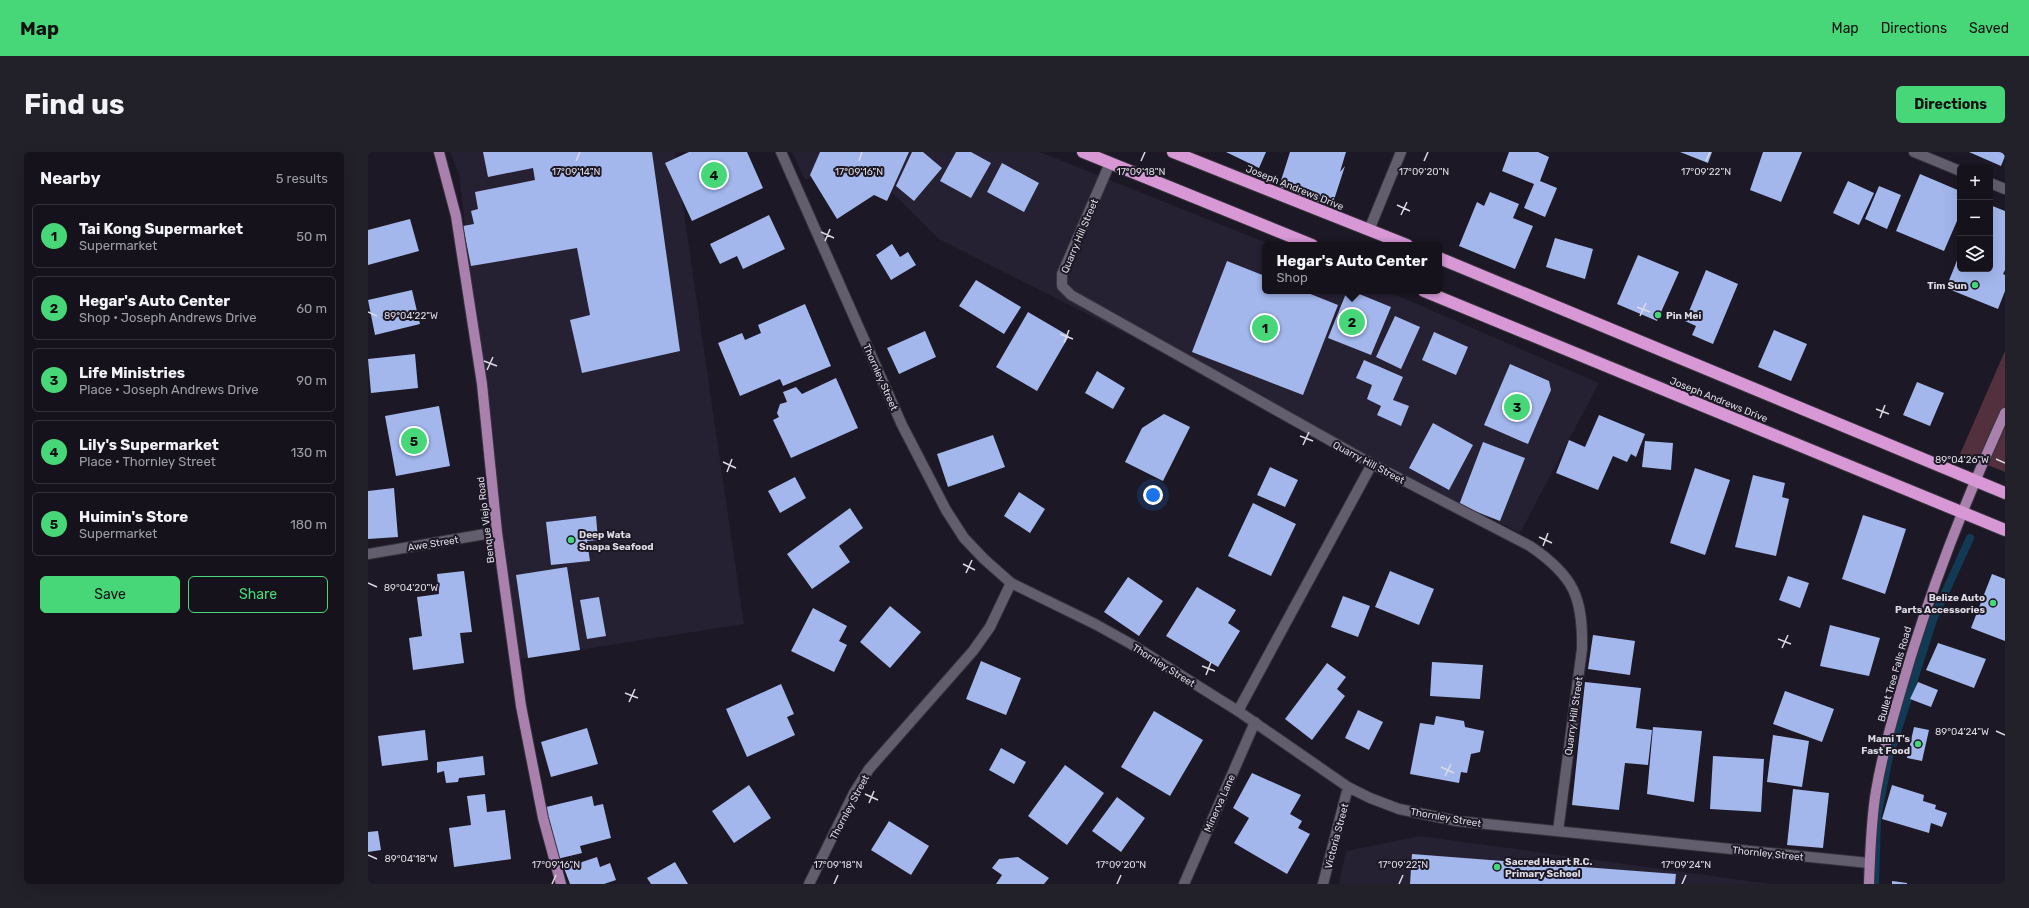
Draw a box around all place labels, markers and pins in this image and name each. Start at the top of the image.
pin: 4 [701,160,727,190]
place label: Tim Sun [1927,280,1967,292]
marker: Tim Sun [1970,280,1980,290]
pin: 2 [1339,307,1365,337]
marker: Pin Mei [1653,310,1663,320]
place label: Pin Mei [1666,310,1701,322]
pin: 1 [1252,313,1278,343]
pin: 3 [1504,392,1530,422]
pin: 5 [401,426,427,456]
place label: Deep Wata Snapa Seafood [579,529,654,553]
marker: Deep Wata Snapa Seafood [566,535,576,545]
place label: Belize Auto Parts Accessories [1895,592,1985,616]
marker: Belize Auto Parts Accessories [1988,598,1998,608]
place label: Mami T's Fast Food [1861,733,1910,757]
marker: Mami T's Fast Food [1913,739,1923,749]
place label: Sacred Heart R.C. Primary School [1505,856,1593,880]
marker: Sacred Heart R.C. Primary School [1492,862,1502,872]

